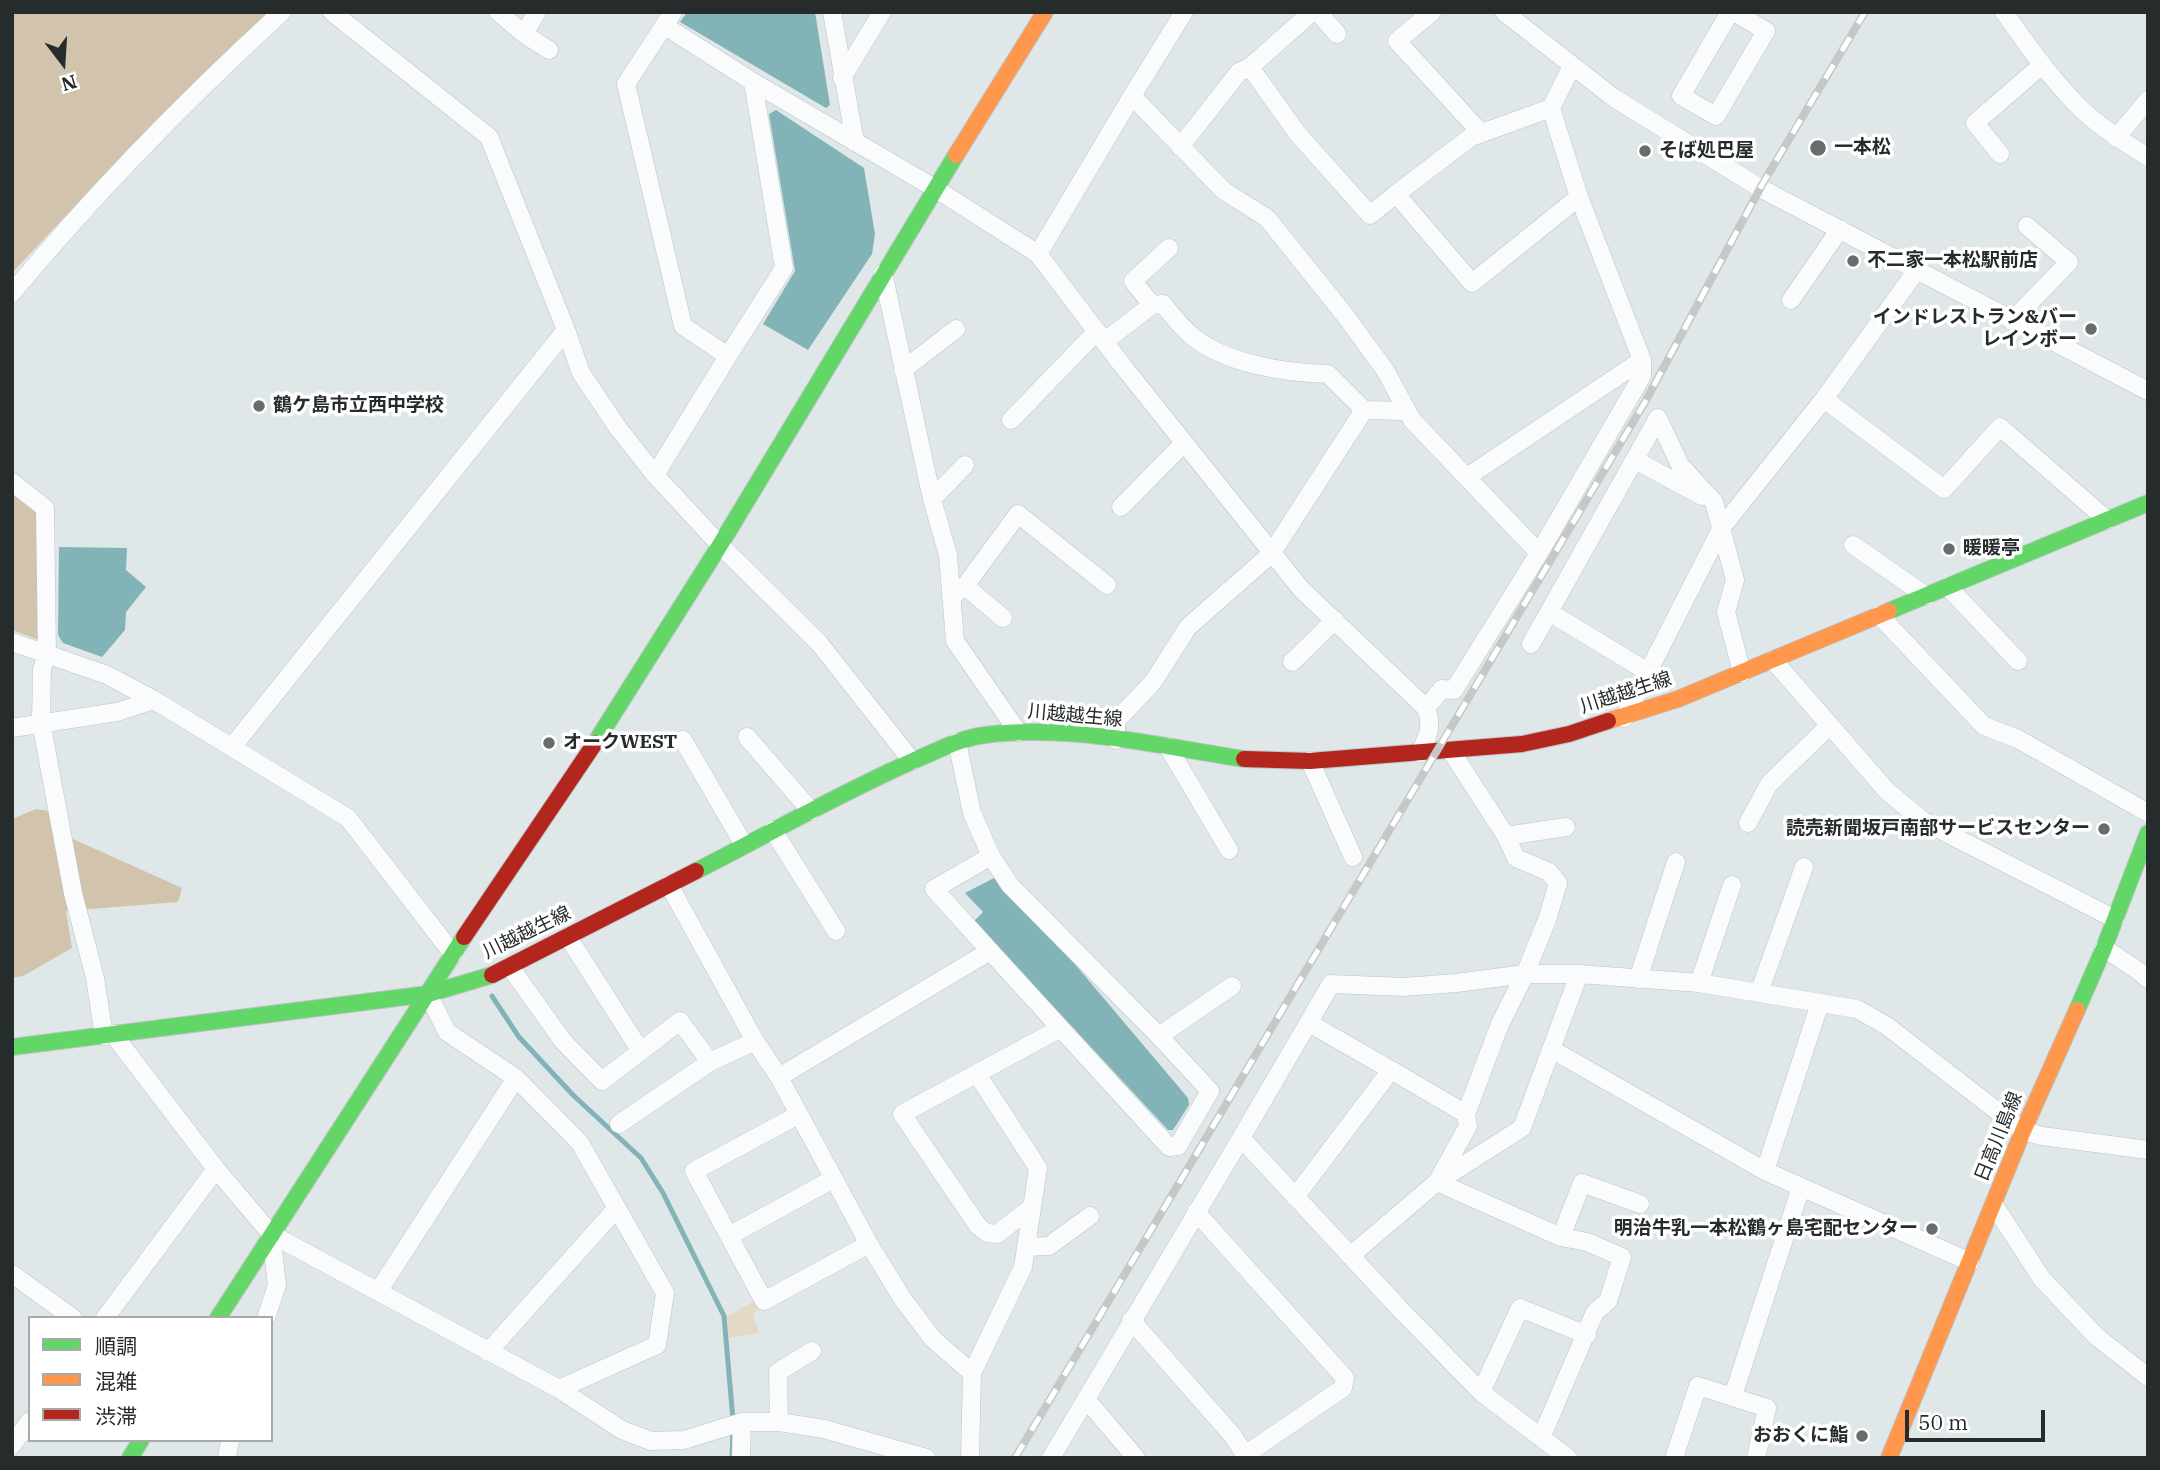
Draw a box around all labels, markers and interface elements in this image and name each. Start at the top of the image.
north arrow [28,28,98,98]
text: N [58,69,80,97]
place label: 一本松 [1834,137,1891,159]
marker: 一本松 [1808,138,1828,158]
place label: そば処巴屋 [1659,140,1754,162]
marker: そば処巴屋 [1637,143,1653,159]
place label: 不二家一本松駅前店 [1867,250,2038,272]
marker: 不二家一本松駅前店 [1845,253,1861,269]
place label: インドレストラン&バー レインボー [1873,307,2077,351]
marker: インドレストラン&バー レインボー [2083,321,2099,337]
place label: 鶴ケ島市立西中学校 [273,395,444,417]
marker: 鶴ケ島市立西中学校 [251,398,267,414]
place label: 暖暖亭 [1963,538,2020,560]
marker: 暖暖亭 [1941,541,1957,557]
street label: 川越越生線 [1577,667,1675,719]
street label: 川越越生線 [1027,701,1123,731]
place label: オークWEST [563,732,677,754]
marker: オークWEST [541,735,557,751]
place label: 読売新聞坂戸南部サービスセンター [1786,818,2090,840]
marker: 読売新聞坂戸南部サービスセンター [2096,821,2112,837]
street label: 川越越生線 [479,902,575,964]
street label: 日高川島線 [1971,1089,2027,1185]
place label: 明治牛乳一本松鶴ヶ島宅配センター [1614,1218,1918,1240]
marker: 明治牛乳一本松鶴ヶ島宅配センター [1924,1221,1940,1237]
legend [28,1316,273,1442]
text: 順調 [95,1332,137,1360]
text: 混雑 [95,1367,137,1395]
scale bar [1908,1396,2048,1440]
text: 渋滞 [95,1402,137,1430]
text: 50 m [1918,1408,1968,1436]
place label: おおくに鮨 [1753,1425,1848,1447]
marker: おおくに鮨 [1854,1428,1870,1444]

